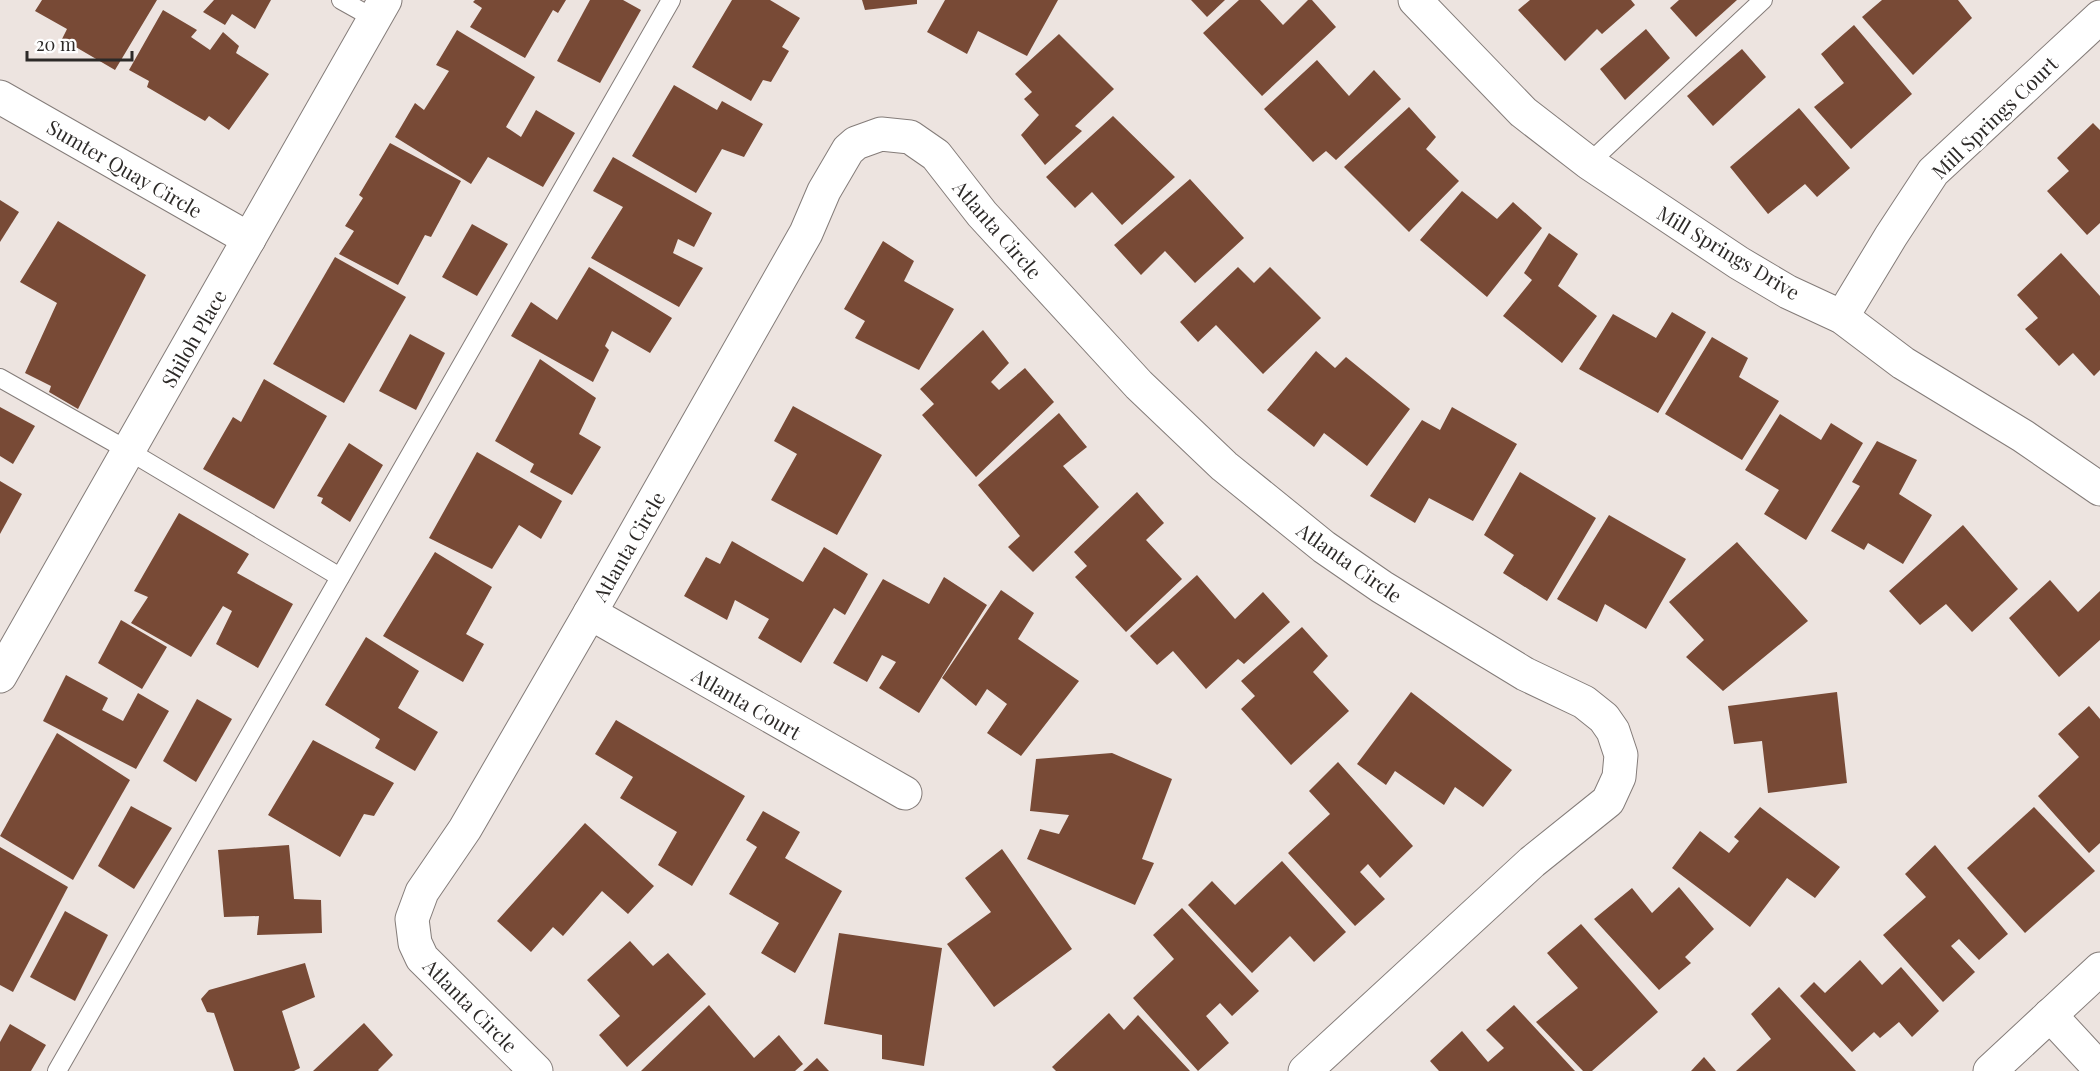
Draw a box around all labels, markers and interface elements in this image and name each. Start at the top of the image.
scale bar [27,24,132,62]
text: 20 m [36,32,76,56]
street label: Mill Springs Court [1925,49,2063,184]
street label: Sumter Quay Circle [42,113,208,223]
street label: Atlanta Circle [947,173,1048,284]
street label: Mill Springs Drive [1653,199,1805,305]
street label: Shiloh Place [154,284,232,392]
street label: Atlanta Circle [585,486,670,607]
street label: Atlanta Circle [1291,515,1408,608]
street label: Atlanta Court [687,660,807,745]
street label: Atlanta Circle [417,951,524,1058]

